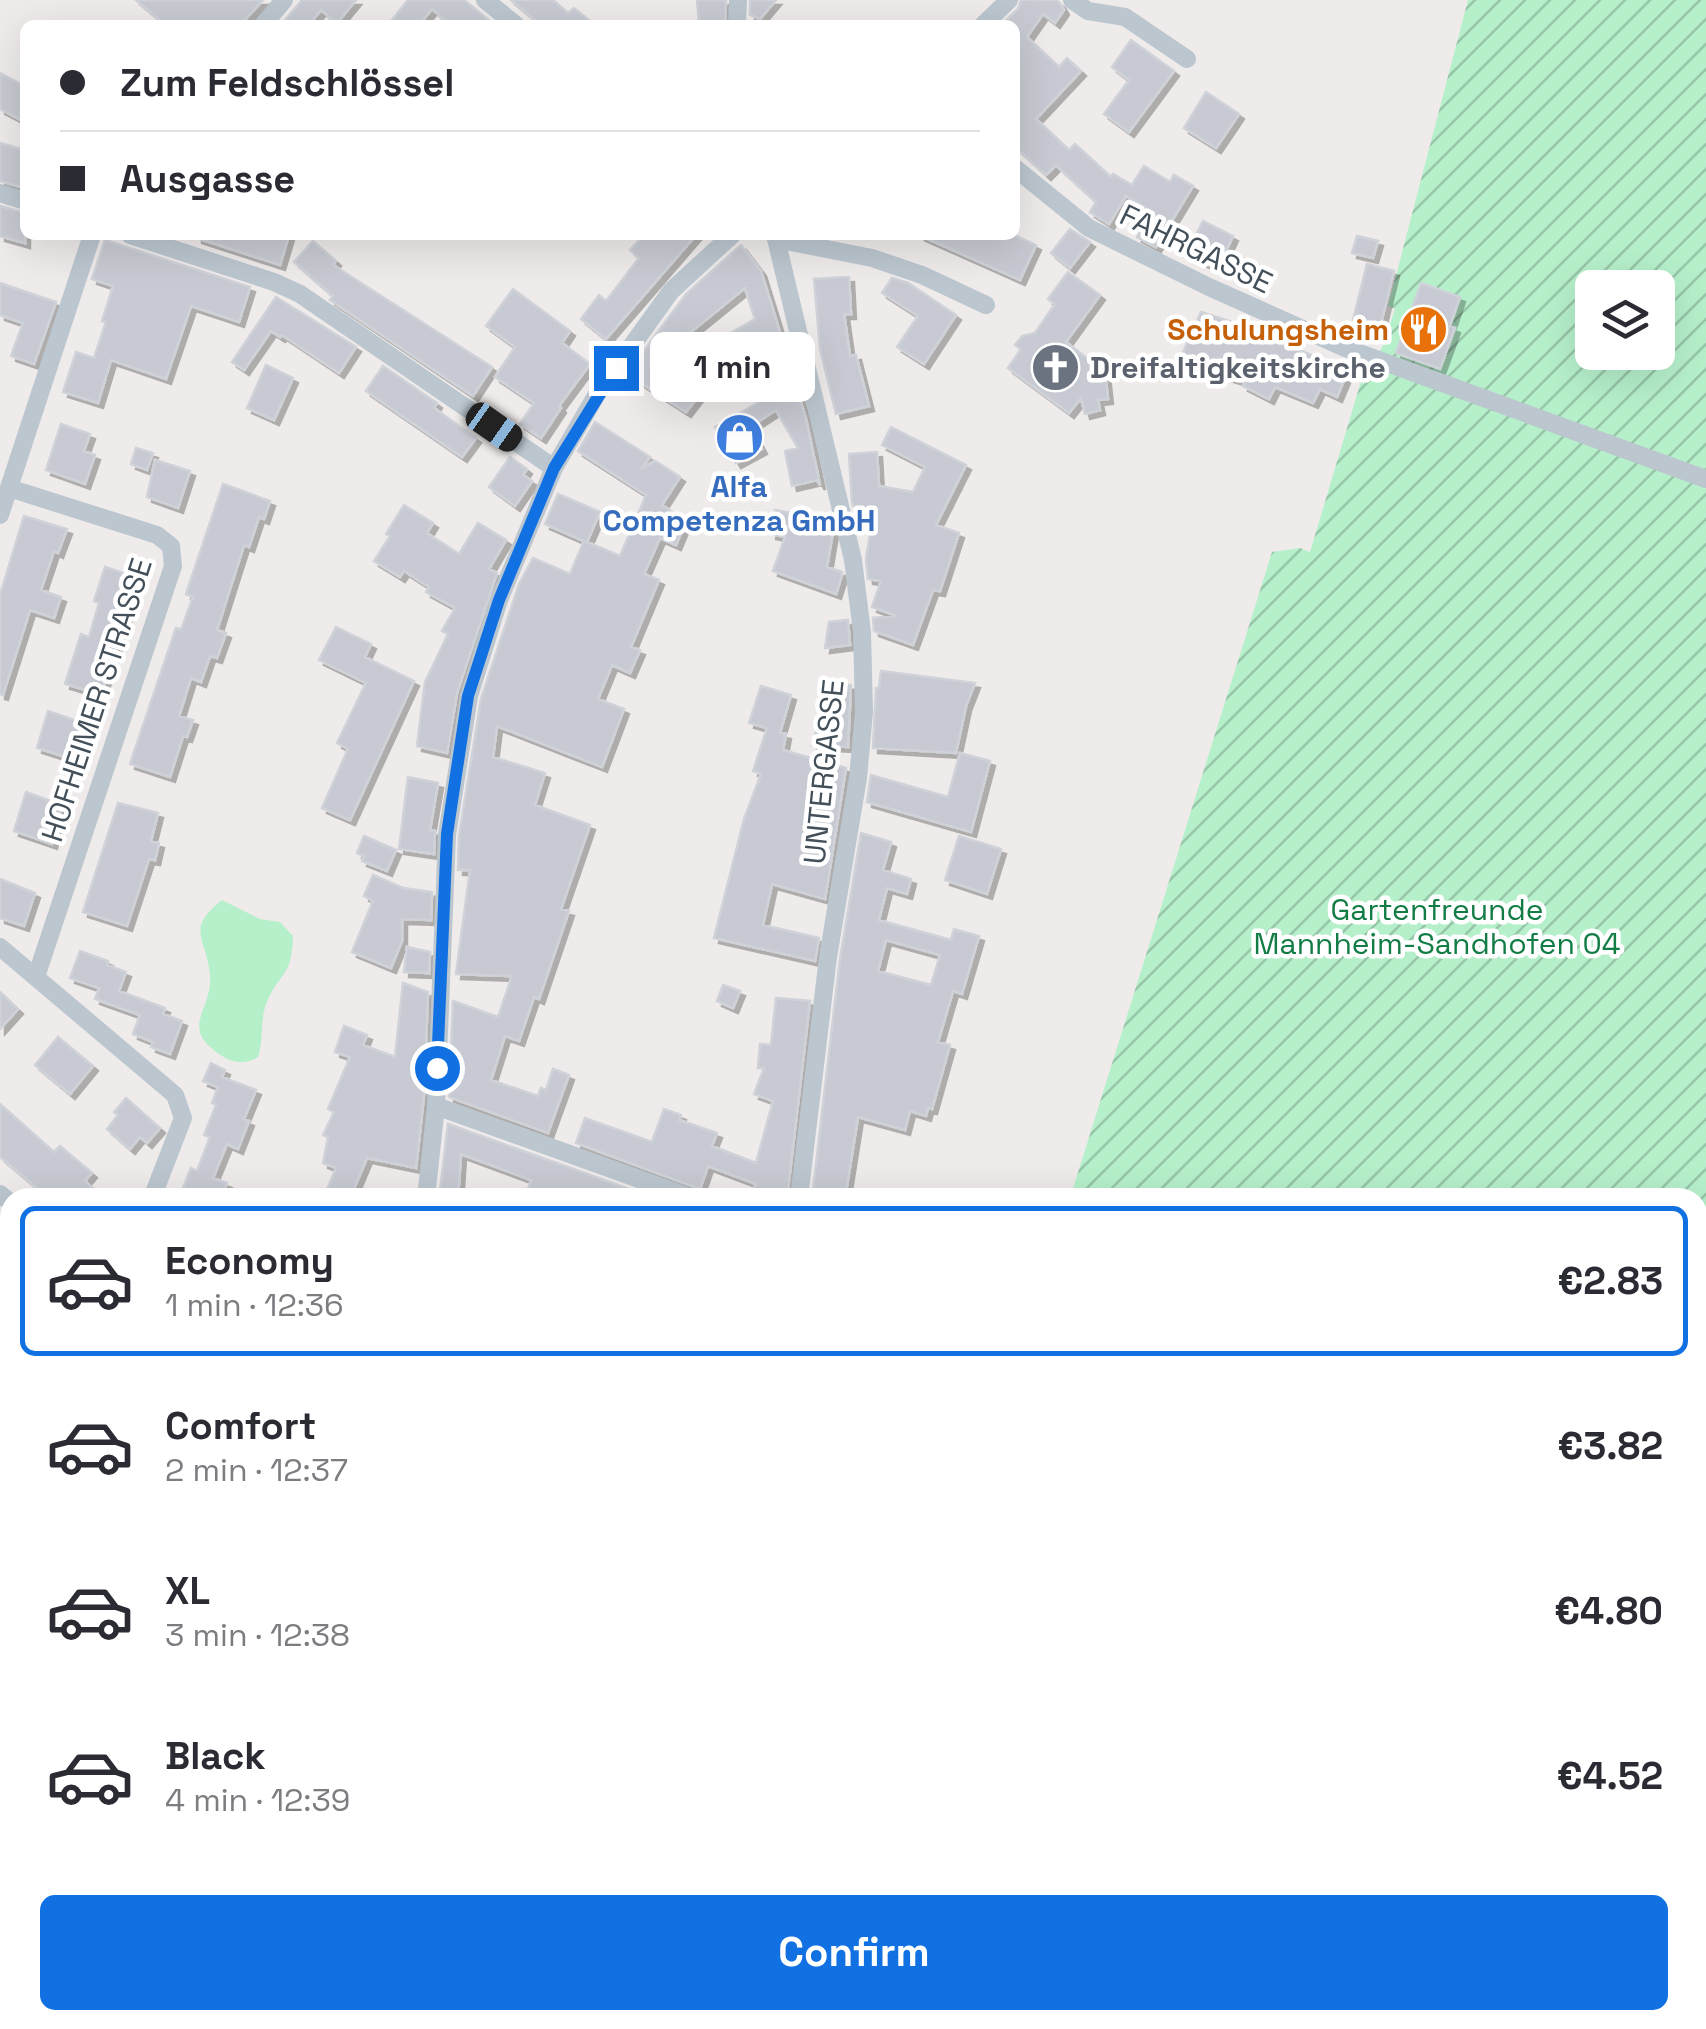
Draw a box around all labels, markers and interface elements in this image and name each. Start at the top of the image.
text: Zum Feldschlössel [120,59,454,107]
text: Ausgasse [120,155,295,203]
street label: FAHRGASSE [1114,195,1279,302]
map controls [1575,270,1675,370]
button: layers [1575,270,1675,370]
restaurant icon: Schulungsheim [1398,304,1450,356]
place label: Schulungsheim [1167,310,1389,349]
callout: 1 min [651,333,816,403]
church icon: Dreifaltigkeitskirche [1029,342,1081,394]
route end [594,346,639,391]
text: 1 min [693,347,772,387]
place label: Dreifaltigkeitskirche [1090,348,1386,387]
car [461,398,527,456]
shop icon: Alfa Competenza GmbH [713,412,765,464]
place label: Alfa Competenza GmbH [603,467,876,540]
street label: HOFHEIMER STRASSE [32,553,161,847]
street label: UNTERGASSE [794,678,853,866]
park label: Gartenfreunde Mannheim-Sandhofen 04 [1253,890,1621,963]
route start [415,1046,460,1091]
icon: car [45,1236,135,1326]
text: Economy [165,1237,334,1285]
text: €2.83 [1557,1257,1663,1305]
text: 1 min · 12:36 [165,1285,344,1325]
icon: car [45,1401,135,1491]
text: Comfort [165,1402,316,1450]
text: €3.82 [1557,1422,1663,1470]
text: 2 min · 12:37 [165,1450,348,1490]
icon: car [45,1566,135,1656]
text: XL [165,1567,210,1615]
text: €4.80 [1554,1587,1663,1635]
text: 3 min · 12:38 [165,1615,350,1655]
icon: car [45,1731,135,1821]
text: Black [165,1732,266,1780]
text: €4.52 [1557,1752,1663,1800]
text: 4 min · 12:39 [165,1780,350,1820]
button: Confirm [40,1895,1668,2010]

